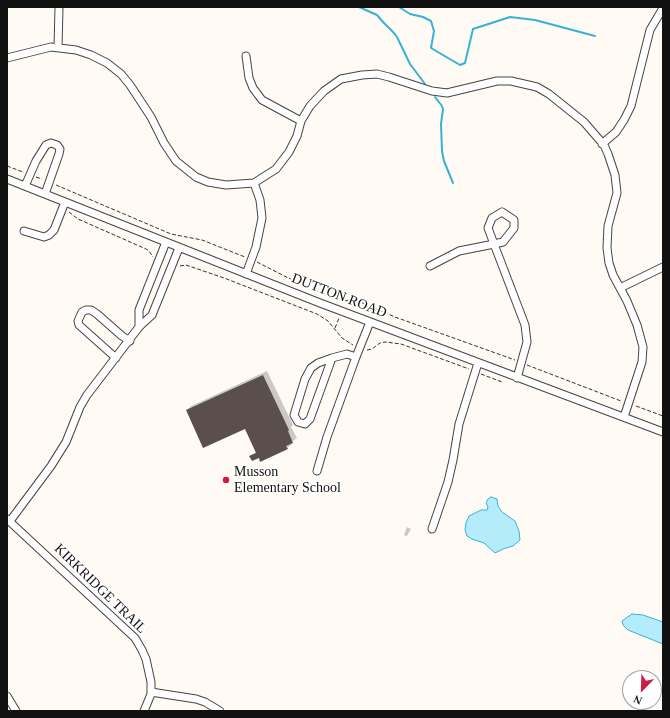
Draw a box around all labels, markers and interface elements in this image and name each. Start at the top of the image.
street label: DUTTON ROAD [289,270,389,322]
place label: Musson Elementary School [234,464,341,496]
marker: Musson Elementary School [221,475,231,485]
street label: KIRKRIDGE TRAIL [50,541,150,637]
north arrow [622,670,662,710]
text: N [632,693,644,707]

